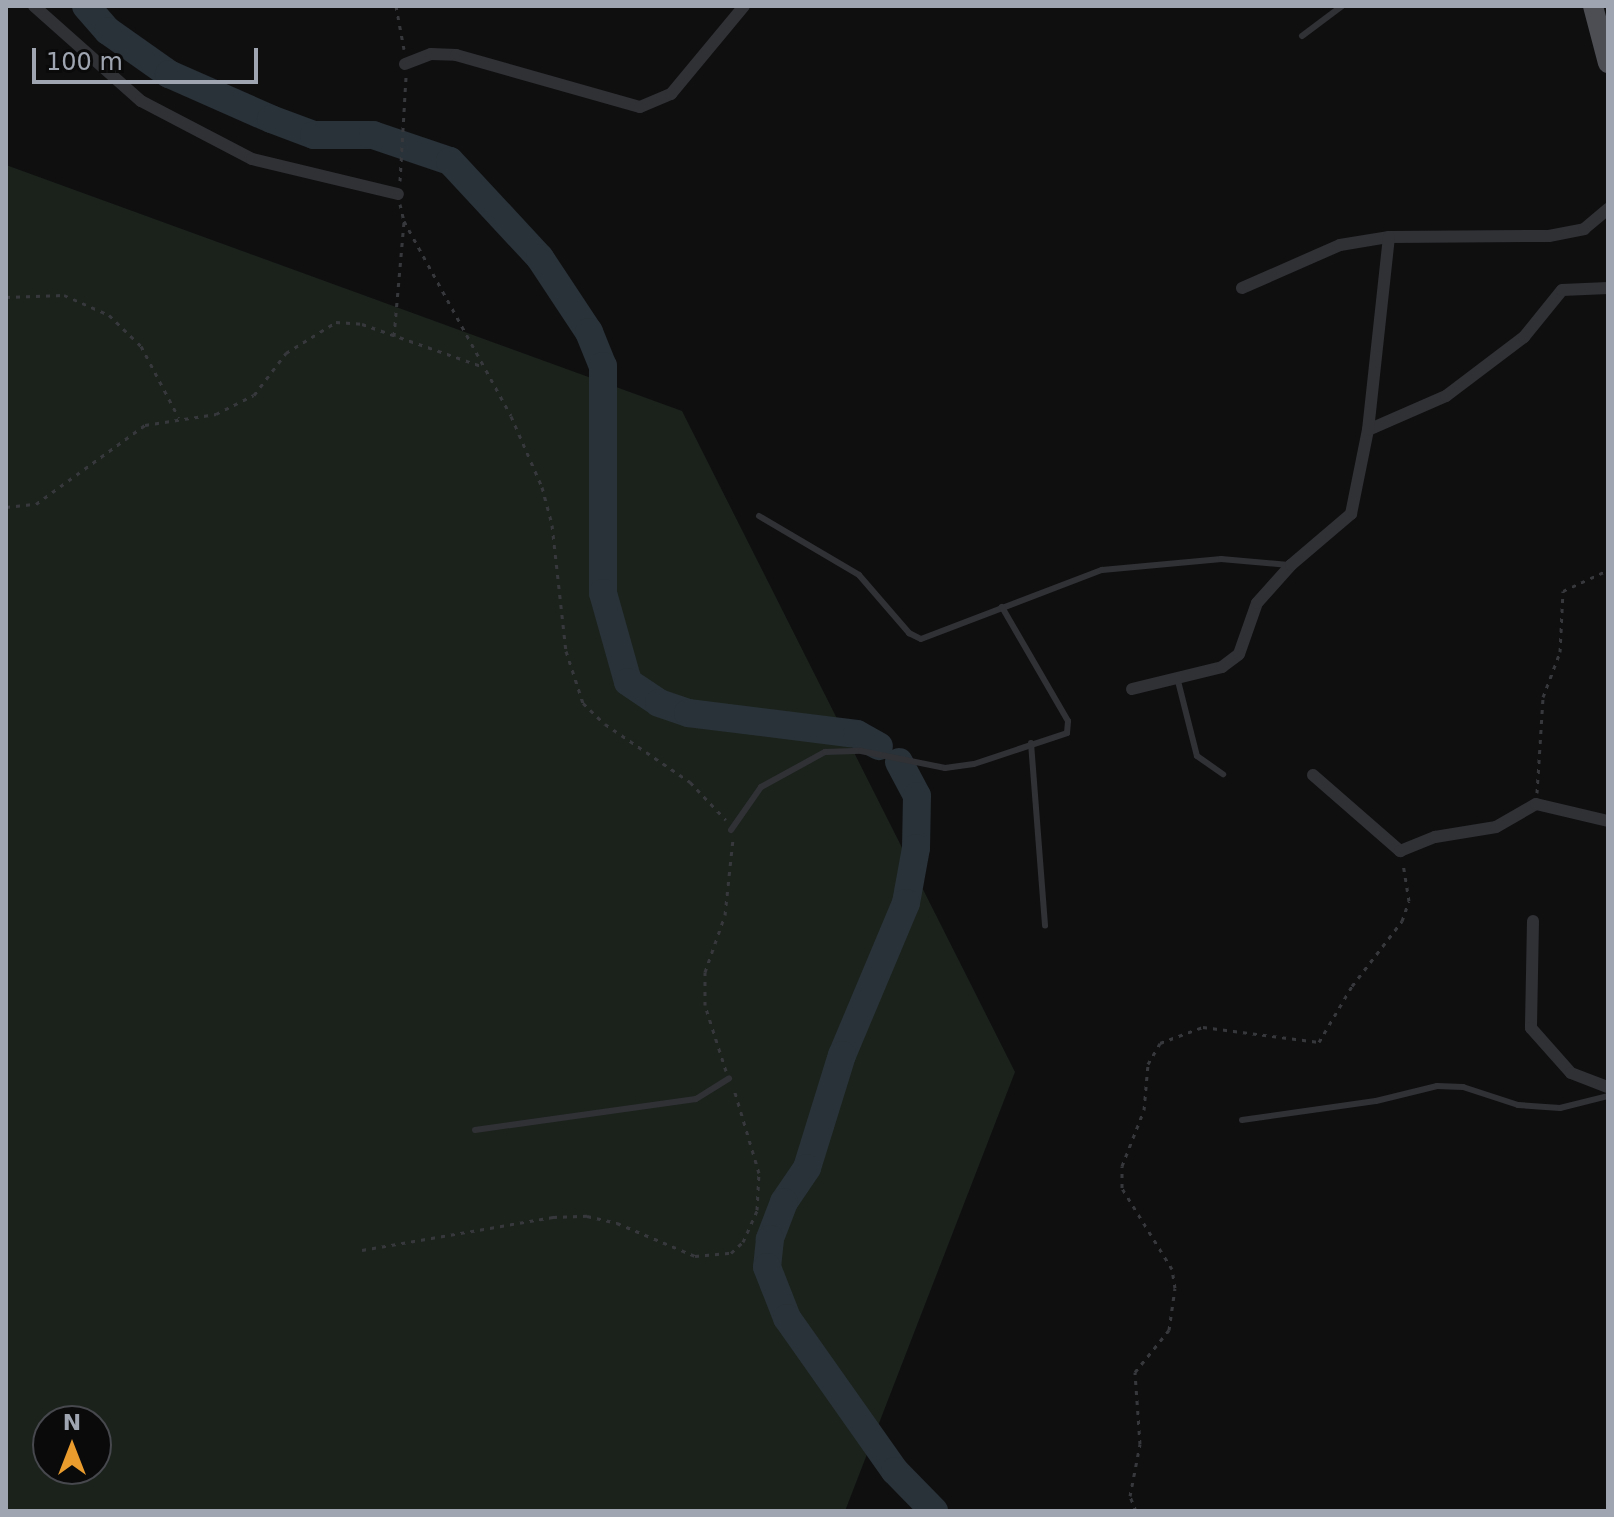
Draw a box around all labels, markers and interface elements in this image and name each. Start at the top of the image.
scale bar [36,32,262,82]
text: 100 m [46,48,123,76]
north arrow [32,1405,112,1485]
text: N [63,1410,81,1435]

